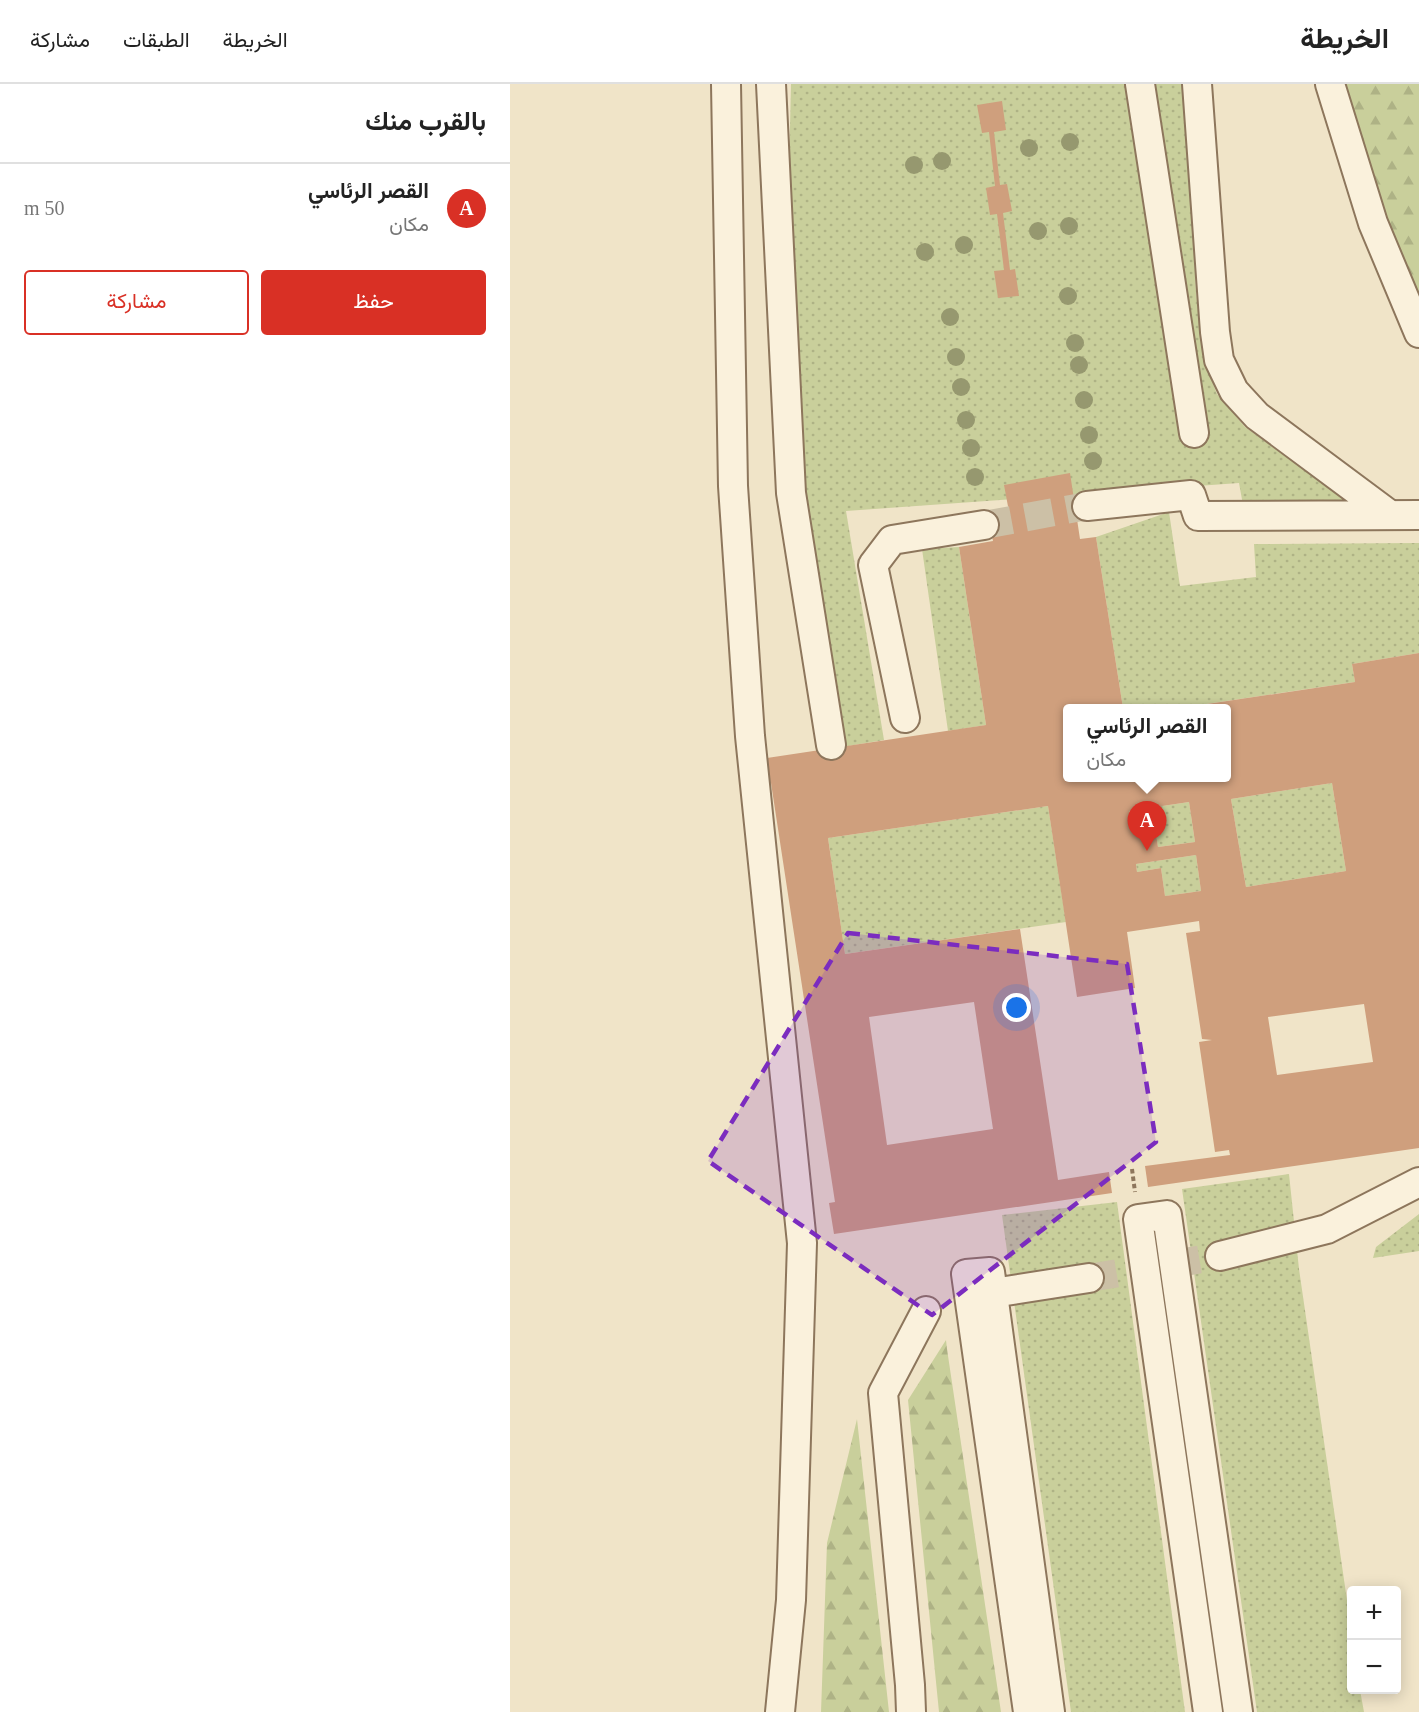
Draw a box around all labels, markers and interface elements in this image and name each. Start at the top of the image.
text: الخريطة [1300,23,1389,54]
text: مشاركة [30,28,90,52]
text: الطبقات [123,28,190,52]
text: الخريطة [223,28,288,52]
text: بالقرب منك [365,107,486,136]
text: القصر الرئاسي [308,178,429,203]
text: 50 m [24,197,65,219]
text: A [459,197,474,219]
text: مكان [389,213,429,235]
button: مشاركة [24,270,249,335]
button: حفظ [261,270,486,335]
popup [1063,704,1231,782]
text: القصر الرئاسي [1086,713,1208,738]
text: مكان [1086,748,1126,770]
pin: A [1128,802,1166,851]
your location [1002,993,1031,1022]
map controls [1347,1586,1401,1694]
button: + [1347,1586,1401,1640]
button: − [1347,1640,1401,1694]

